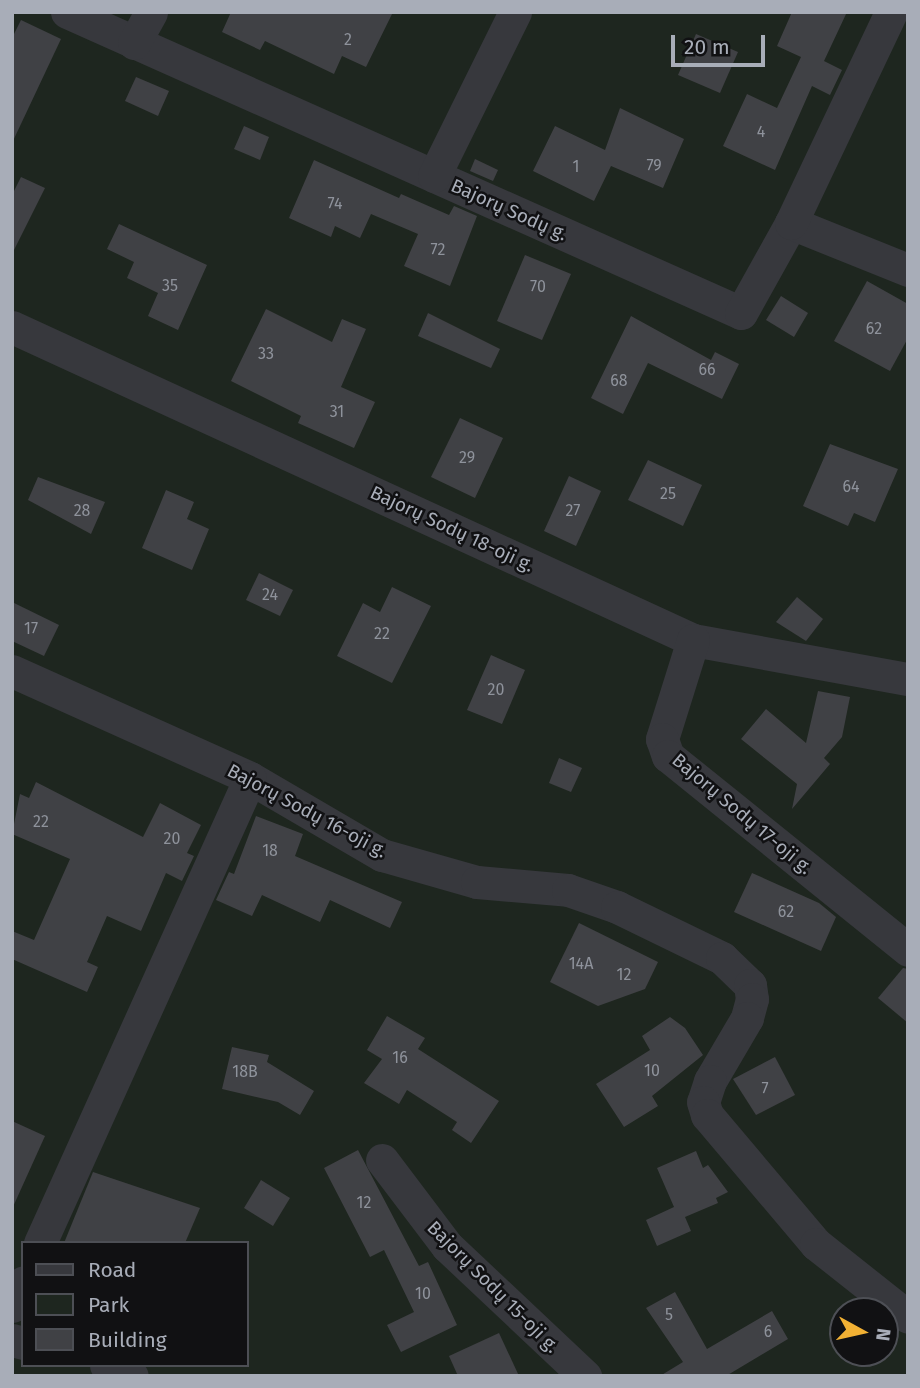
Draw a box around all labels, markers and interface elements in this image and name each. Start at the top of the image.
scale bar [675,21,769,65]
house number: 2 [344,30,352,50]
text: 20 m [684,34,730,60]
house number: 4 [757,122,765,142]
house number: 79 [646,156,662,176]
house number: 1 [573,157,579,177]
street label: Bajorų Sodų g. [447,174,571,246]
house number: 74 [328,194,342,214]
house number: 72 [431,240,445,260]
house number: 35 [162,276,178,296]
house number: 70 [530,277,546,297]
house number: 62 [866,319,882,339]
house number: 33 [258,344,274,364]
house number: 66 [698,360,716,380]
house number: 68 [610,371,628,391]
house number: 31 [330,402,344,422]
house number: 29 [459,448,475,468]
house number: 64 [842,477,860,497]
street label: Bajorų Sodų 18-oji g. [366,481,538,577]
house number: 25 [660,484,676,504]
house number: 28 [74,501,90,521]
house number: 27 [566,501,580,521]
house number: 24 [262,585,278,605]
house number: 17 [24,619,38,639]
house number: 22 [374,624,390,644]
house number: 20 [488,680,504,700]
street label: Bajorų Sodų 17-oji g. [667,749,817,879]
street label: Bajorų Sodų 16-oji g. [223,759,391,863]
house number: 22 [33,812,49,832]
house number: 20 [164,829,180,849]
house number: 18 [262,841,278,861]
house number: 62 [778,902,794,922]
house number: 14A [569,954,593,974]
house number: 12 [617,965,631,985]
house number: 16 [392,1048,408,1068]
house number: 10 [644,1061,660,1081]
house number: 18B [232,1062,258,1082]
house number: 7 [761,1079,769,1099]
house number: 12 [357,1193,371,1213]
street label: Bajorų Sodų 15-oji g. [422,1216,564,1358]
legend [21,1241,248,1367]
text: Road [88,1257,136,1283]
house number: 10 [415,1284,431,1304]
text: Park [88,1292,129,1318]
north arrow [829,1297,899,1367]
house number: 5 [665,1305,673,1325]
house number: 6 [764,1322,772,1342]
text: Building [88,1327,167,1353]
text: N [871,1327,896,1343]

